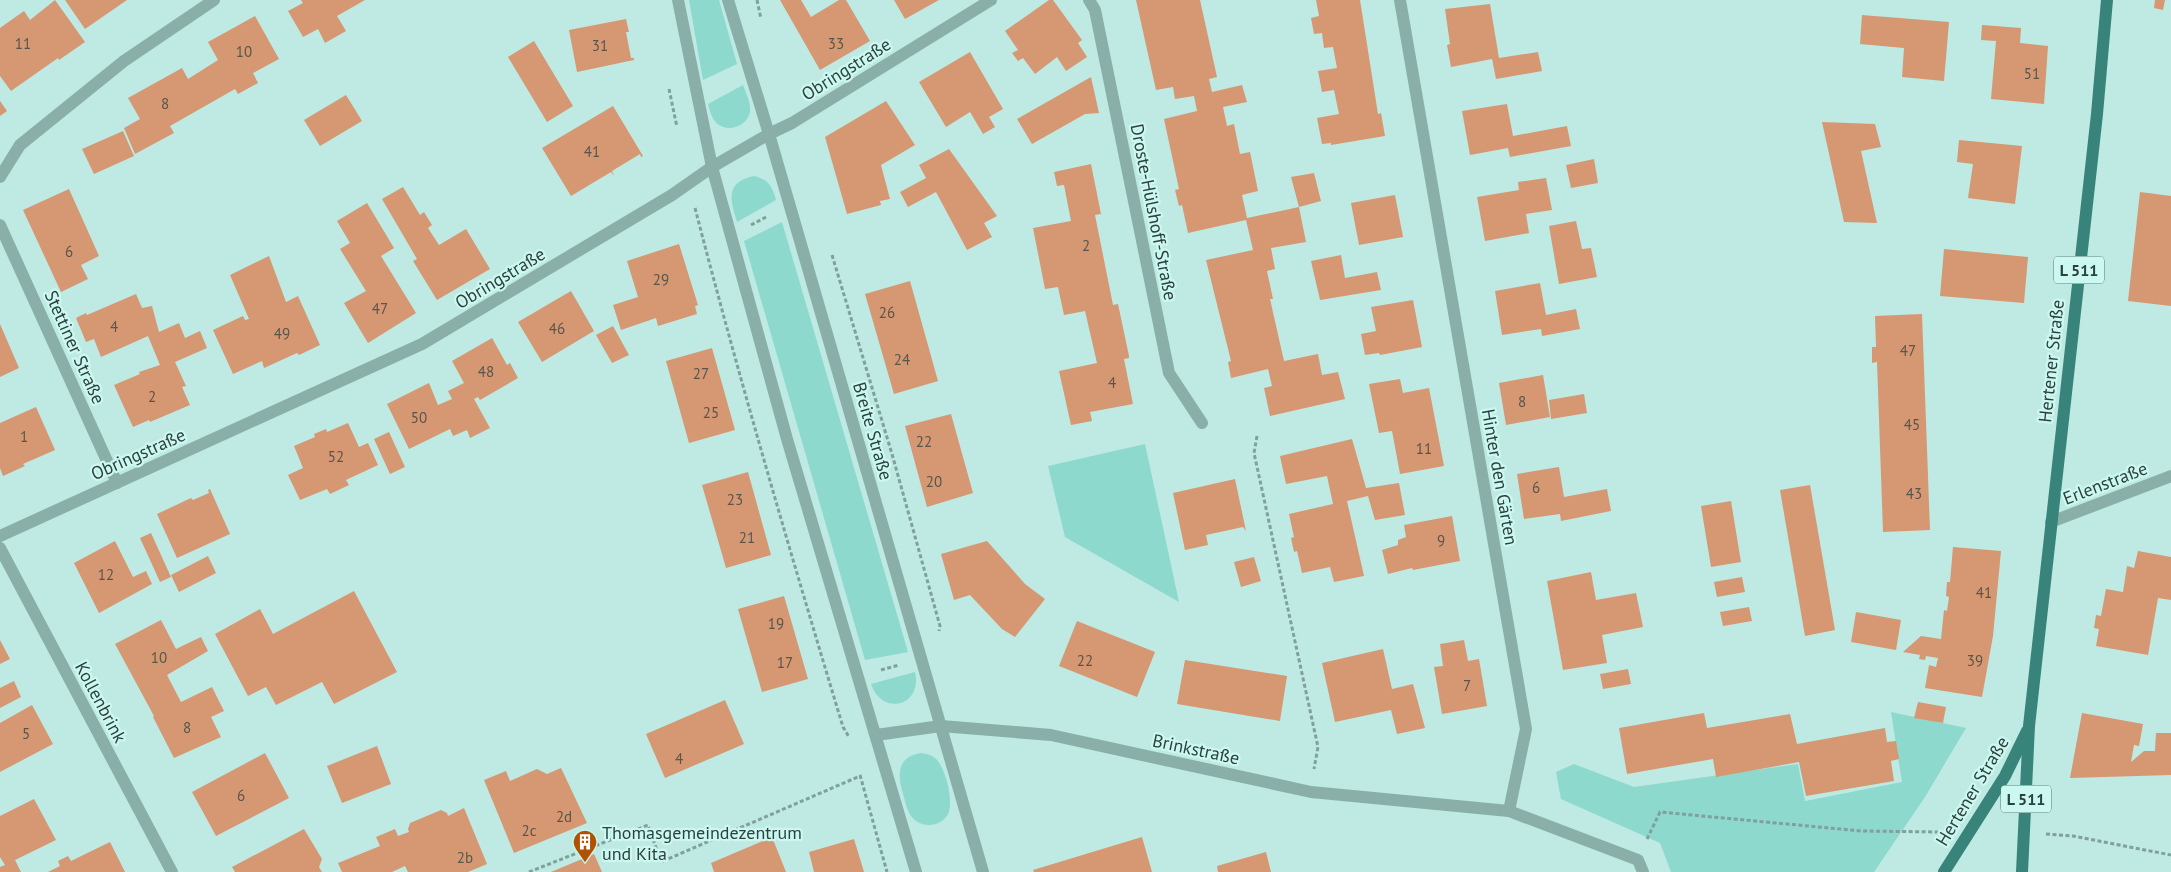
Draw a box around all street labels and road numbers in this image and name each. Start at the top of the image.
street label: Obringstraße [797,32,895,106]
street label: Droste-Hülshoff-Straße [1126,122,1182,302]
street label: Obringstraße [451,242,549,314]
road number: L 511 [2054,256,2104,284]
street label: Stettiner Straße [40,287,110,407]
street label: Hertener Straße [2033,298,2069,424]
street label: Breite Straße [848,379,898,483]
street label: Hinter den Gärten [1477,407,1523,547]
street label: Obringstraße [87,423,189,485]
street label: Erlenstraße [2060,456,2150,510]
street label: Kollenbrink [70,658,132,747]
street label: Brinkstraße [1150,729,1242,769]
street label: Hertener Straße [1930,732,2014,850]
road number: L 511 [2001,786,2051,812]

